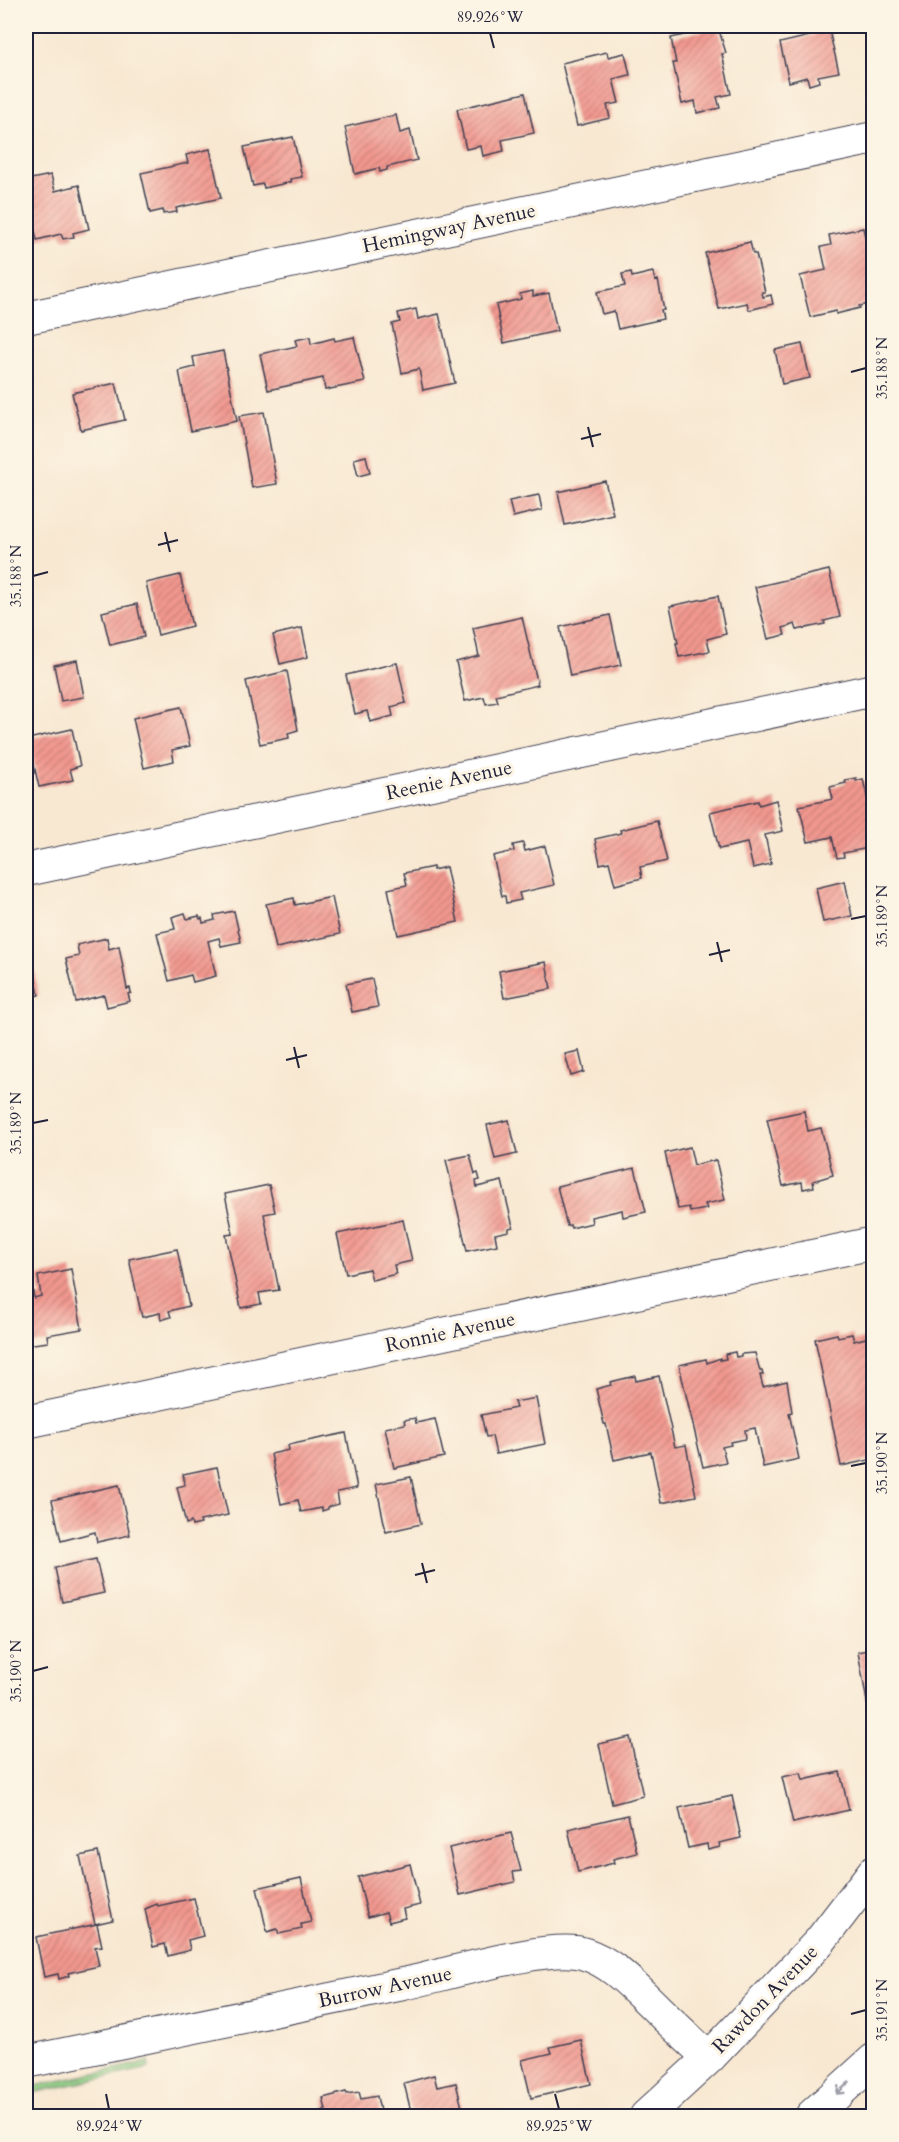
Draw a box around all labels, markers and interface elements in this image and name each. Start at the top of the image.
text: 89.926°W [457,7,524,27]
street label: Hemingway Avenue [360,196,538,260]
text: 35.188°N [872,336,892,399]
text: 35.188°N [6,544,26,607]
street label: Reenie Avenue [383,753,515,807]
text: 35.189°N [872,884,892,947]
text: 35.189°N [6,1091,26,1154]
street label: Ronnie Avenue [382,1305,518,1359]
text: 35.190°N [872,1431,892,1494]
text: 35.190°N [6,1639,26,1702]
street label: Rawdon Avenue [706,1939,824,2059]
street label: Burrow Avenue [316,1960,454,2014]
text: 35.191°N [872,1978,892,2041]
one-way arrow [835,2081,850,2095]
text: 89.924°W [76,2116,143,2136]
text: 89.925°W [526,2116,593,2136]

